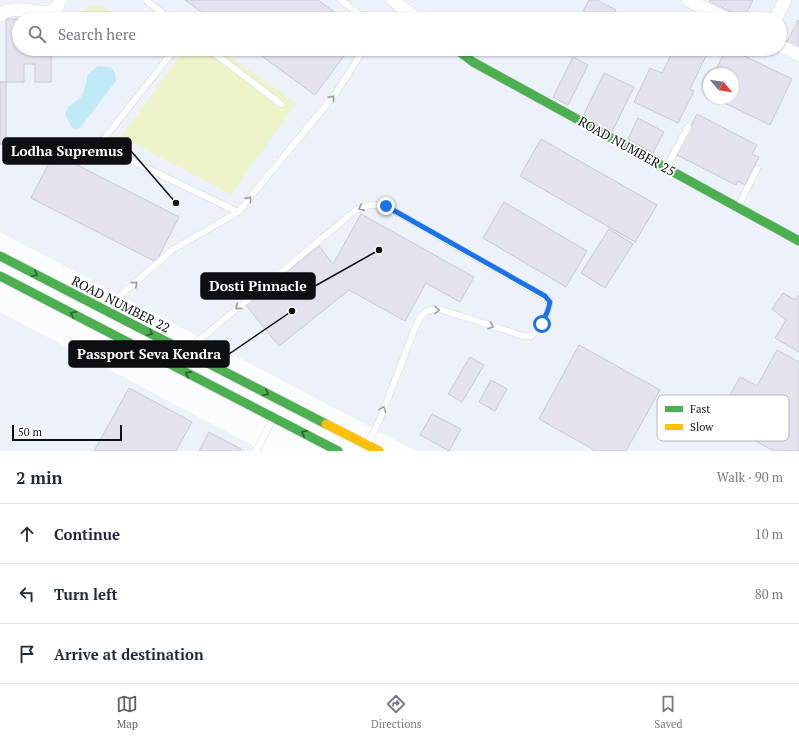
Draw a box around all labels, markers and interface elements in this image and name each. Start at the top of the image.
search box [12,12,787,56]
icon: search [26,23,48,45]
text: Search here [58,24,136,44]
north arrow [703,68,739,104]
one-way arrow [327,95,334,102]
street label: ROAD NUMBER 25 [575,112,679,180]
callout: Lodha Supremus [3,138,131,164]
text: Lodha Supremus [11,141,123,160]
one-way arrow [245,196,252,203]
route end [377,197,395,215]
one-way arrow [357,203,365,211]
one-way arrow [30,269,38,277]
street label: ROAD NUMBER 22 [69,271,173,337]
callout: Dosti Pinnacle [201,273,315,299]
text: Dosti Pinnacle [209,276,307,295]
one-way arrow [130,281,137,288]
one-way arrow [236,303,243,310]
one-way arrow [434,306,440,314]
one-way arrow [70,311,77,319]
route start [533,315,551,333]
one-way arrow [488,321,495,330]
one-way arrow [146,329,153,336]
callout: Passport Seva Kendra [69,341,229,367]
text: Passport Seva Kendra [77,344,221,363]
one-way arrow [185,371,192,378]
one-way arrow [262,388,269,396]
legend [657,395,789,441]
text: Fast [690,402,710,416]
one-way arrow [379,406,387,413]
text: Slow [690,420,714,434]
scale bar [12,423,122,442]
text: 50 m [18,425,42,439]
one-way arrow [301,430,308,438]
text: 2 min [16,466,63,489]
text: Walk · 90 m [717,468,783,486]
icon: ahead [16,523,38,545]
text: Continue [54,524,120,544]
text: 10 m [755,525,783,543]
icon: left [16,583,38,605]
text: Turn left [54,584,118,604]
text: 80 m [755,585,783,603]
icon: arrive [16,643,38,665]
text: Arrive at destination [54,644,204,664]
tab: Map [116,693,138,731]
tab: Directions [371,693,422,731]
tab: Saved [654,693,683,731]

